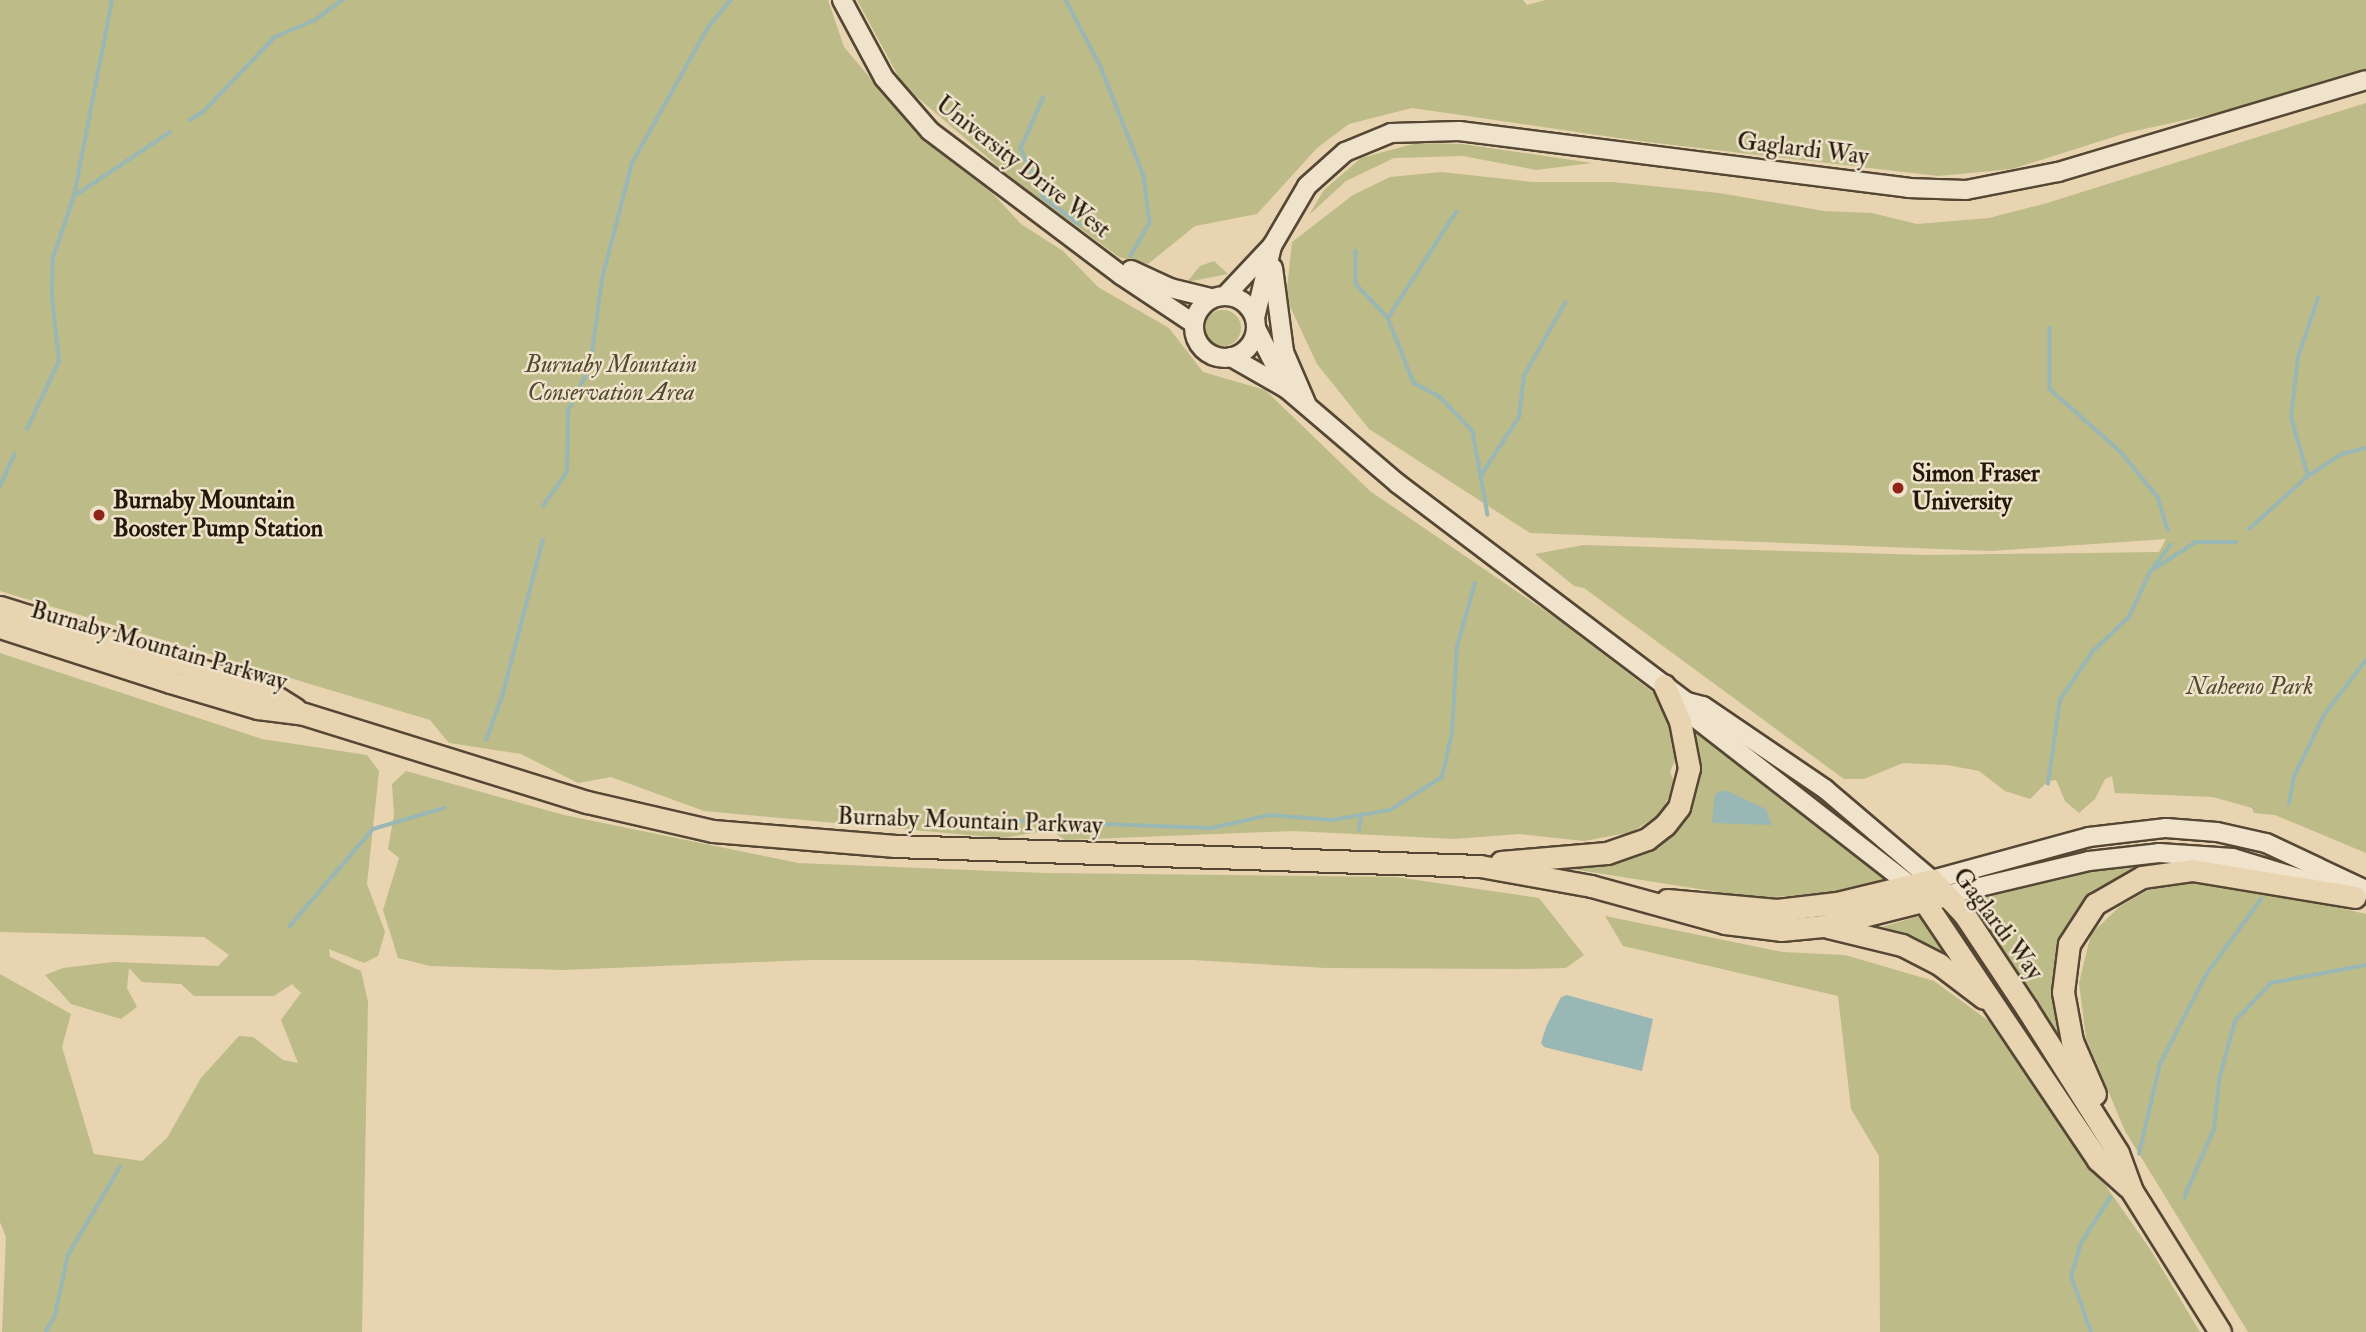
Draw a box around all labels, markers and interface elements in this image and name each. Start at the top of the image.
street label: University Drive West [930,90,1116,244]
street label: Gaglardi Way [1736,127,1870,171]
park label: Burnaby Mountain Conservation Area [525,351,697,407]
place label: Simon Fraser University [1912,460,2040,516]
marker: Simon Fraser University [1890,480,1906,496]
place label: Burnaby Mountain Booster Pump Station [113,487,323,543]
marker: Burnaby Mountain Booster Pump Station [91,507,107,523]
street label: Burnaby Mountain Parkway [27,596,291,696]
park label: Naheeno Park [2187,673,2313,701]
street label: Burnaby Mountain Parkway [837,802,1103,840]
street label: Gaglardi Way [1947,862,2049,986]

